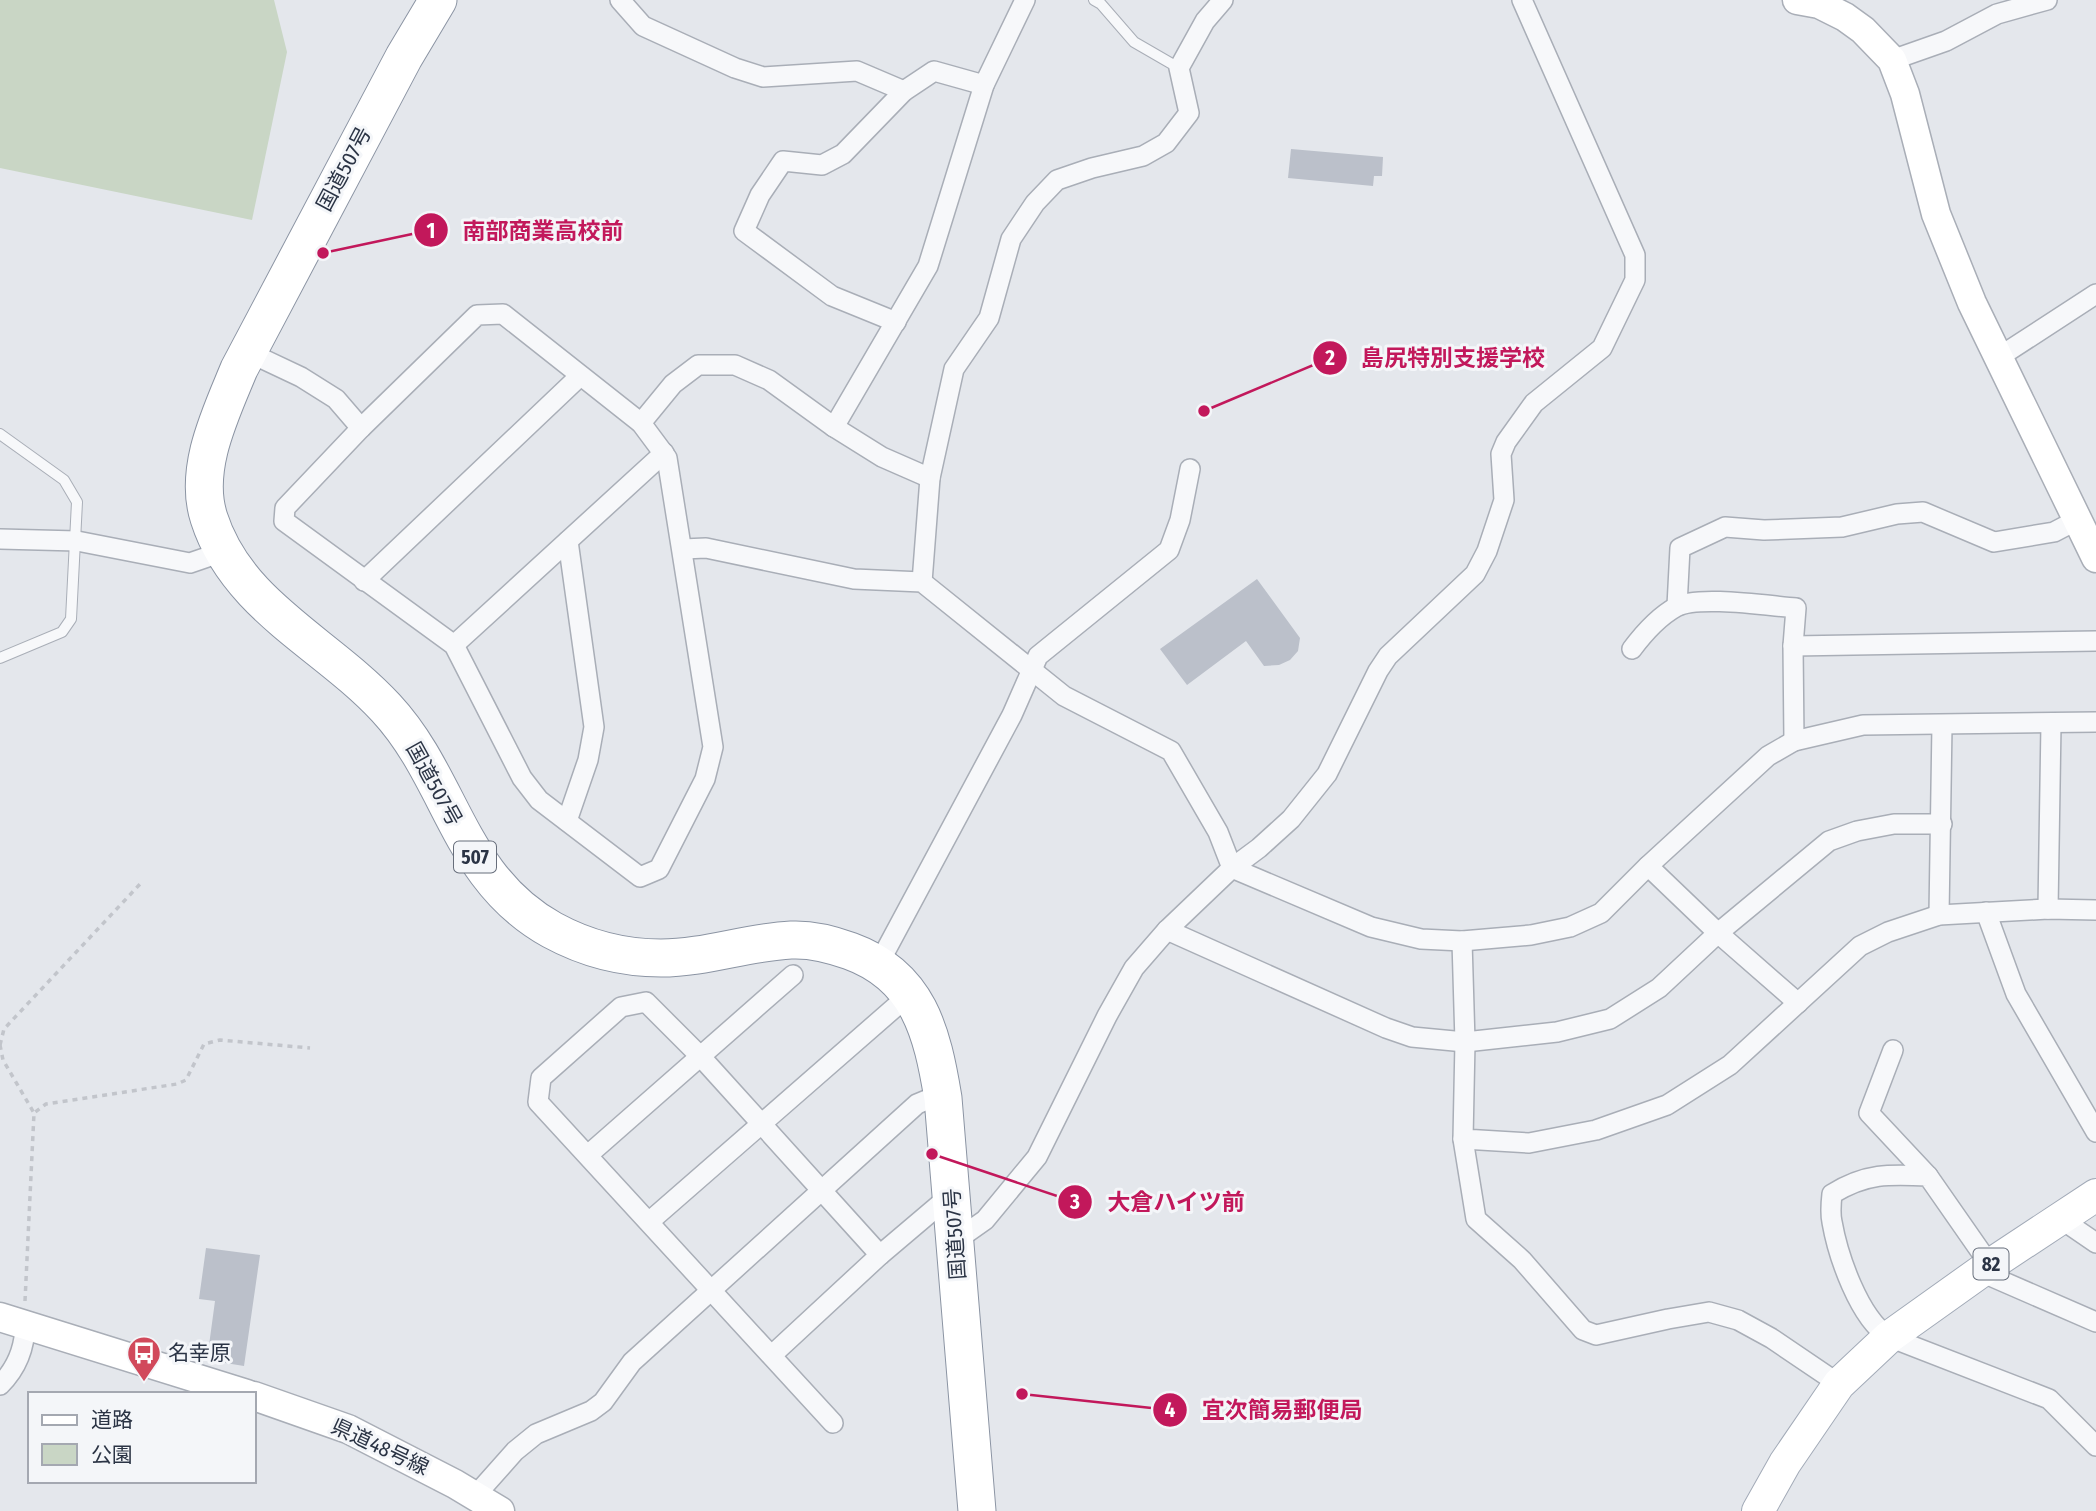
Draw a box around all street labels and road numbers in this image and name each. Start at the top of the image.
street label: 国道507号 [311,122,377,216]
street label: 国道507号 [400,738,468,830]
road number: 507 [454,842,496,872]
street label: 国道507号 [939,1187,971,1281]
road number: 82 [1974,1248,2008,1280]
street label: 県道48号線 [327,1413,433,1481]

